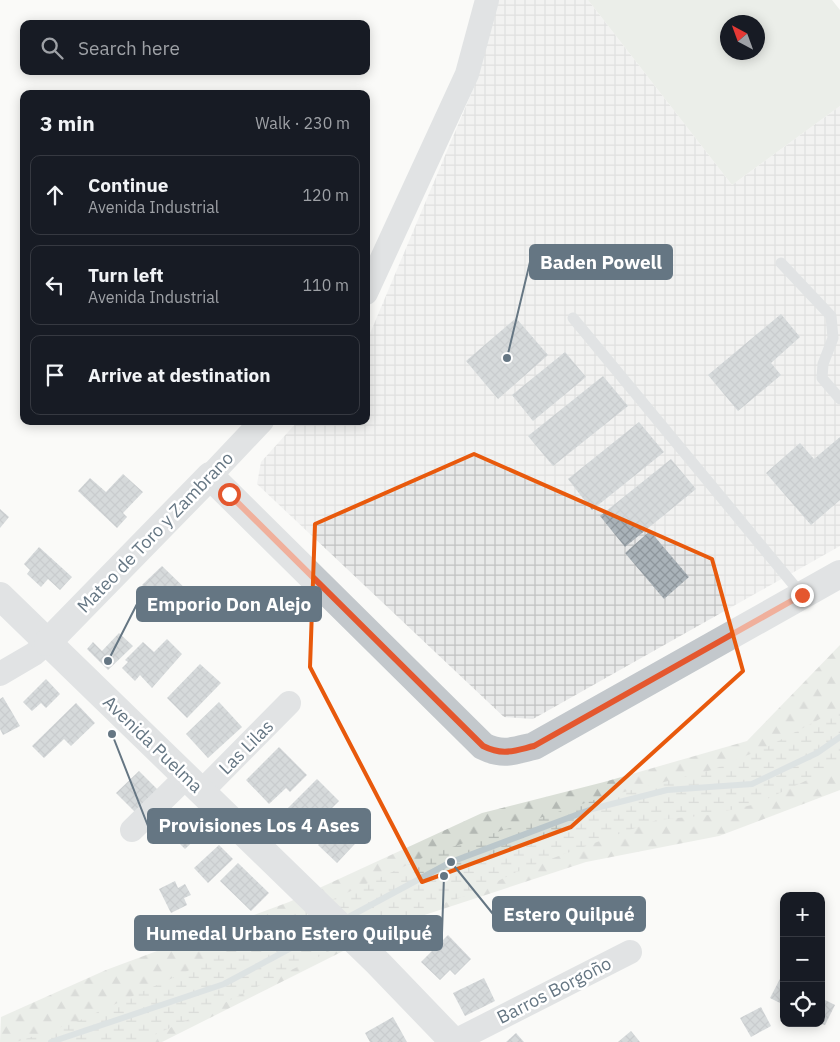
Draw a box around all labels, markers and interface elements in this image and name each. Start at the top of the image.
north arrow [720,15,765,60]
search box [20,20,370,75]
icon: search [38,34,66,62]
text: Search here [78,36,180,60]
text: 3 min [40,109,95,137]
text: Walk · 230 m [255,113,350,133]
text: Continue [88,173,168,197]
icon: ahead [41,181,69,209]
text: 120 m [302,185,349,205]
text: Avenida Industrial [88,197,219,217]
callout: Baden Powell [530,245,672,279]
text: Baden Powell [540,250,662,274]
text: Turn left [88,263,164,287]
icon: left [41,271,69,299]
text: 110 m [302,275,349,295]
text: Avenida Industrial [88,287,219,307]
icon: arrive [41,361,69,389]
text: Arrive at destination [88,363,271,387]
street label: Mateo de Toro y Zambrano [72,447,238,617]
route start [218,483,241,506]
route end [791,584,814,607]
callout: Emporio Don Alejo [137,587,321,621]
text: Emporio Don Alejo [147,592,312,616]
street label: Avenida Puelma [98,691,208,798]
street label: Las Lilas [214,715,278,779]
callout: Provisiones Los 4 Ases [148,809,370,843]
text: Provisiones Los 4 Ases [158,813,360,837]
map controls [780,892,825,1027]
button: + [780,892,825,937]
callout: Estero Quilpué [493,897,645,931]
text: Estero Quilpué [503,902,635,926]
callout: Humedal Urbano Estero Quilpué [135,916,442,950]
text: Humedal Urbano Estero Quilpué [146,921,432,945]
button: − [780,937,825,982]
street label: Barros Borgoño [493,951,615,1029]
button: locate [780,982,825,1027]

